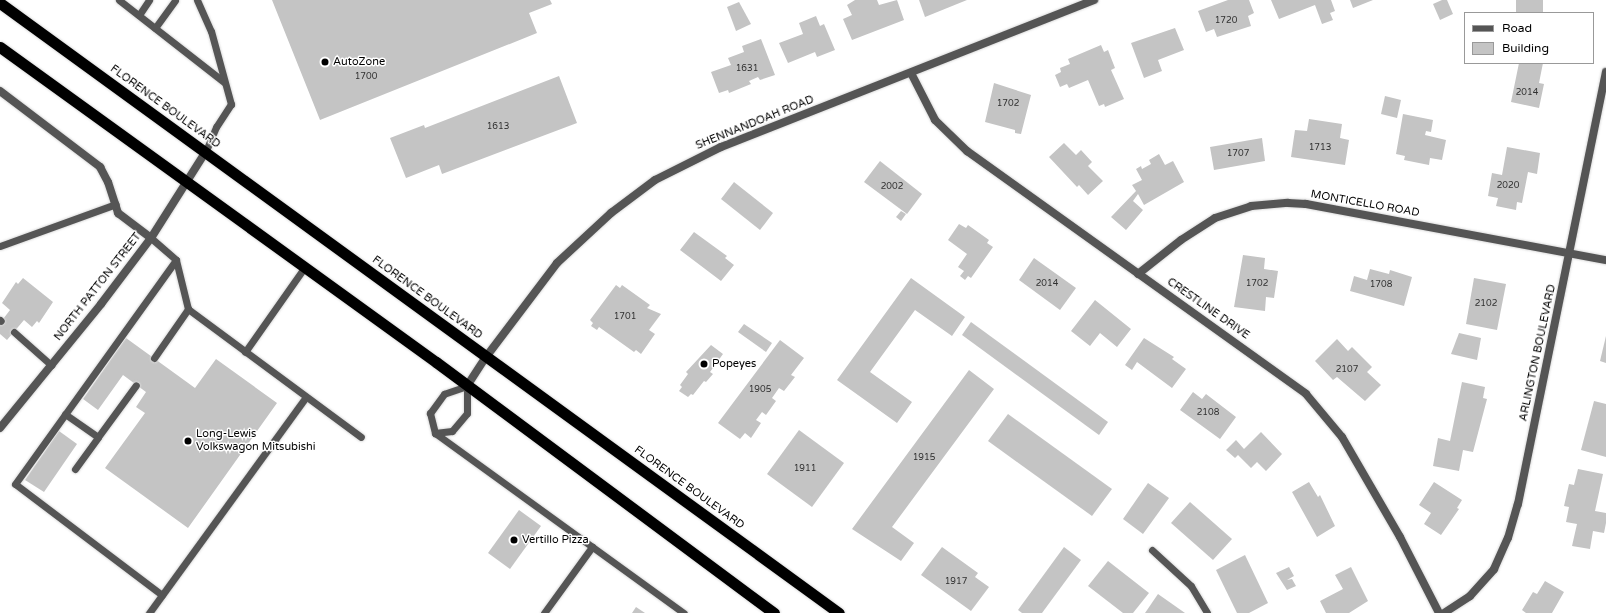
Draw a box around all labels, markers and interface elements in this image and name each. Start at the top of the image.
legend [1464,12,1594,64]
house number: 1720 [1215,16,1237,26]
text: Road [1502,21,1532,35]
text: Building [1502,41,1549,55]
place label: AutoZone [333,55,385,69]
marker: AutoZone [320,57,330,67]
street label: FLORENCE BOULEVARD [107,63,223,151]
house number: 1631 [736,64,758,74]
house number: 1700 [355,72,377,82]
house number: 2014 [1516,88,1538,98]
street label: SHENNANDOAH ROAD [694,93,816,153]
house number: 1702 [997,99,1019,109]
house number: 1613 [487,122,509,132]
house number: 1713 [1309,143,1331,153]
house number: 1707 [1227,149,1249,159]
house number: 2020 [1497,181,1519,191]
house number: 2002 [881,182,903,192]
street label: MONTICELLO ROAD [1309,188,1421,220]
street label: NORTH PATTON STREET [52,230,144,344]
street label: FLORENCE BOULEVARD [369,254,485,342]
street label: CRESTLINE DRIVE [1164,276,1252,342]
house number: 2014 [1036,279,1058,289]
house number: 1702 [1246,279,1268,289]
house number: 1708 [1370,280,1392,290]
street label: ARLINGTON BOULEVARD [1517,283,1559,423]
house number: 2102 [1475,299,1497,309]
house number: 1701 [614,312,636,322]
place label: Popeyes [712,357,756,371]
marker: Popeyes [699,359,709,369]
house number: 2107 [1336,365,1358,375]
house number: 1905 [749,385,771,395]
house number: 2108 [1197,408,1219,418]
place label: Long-Lewis Volkswagon Mitsubishi [196,428,315,454]
marker: Long-Lewis Volkswagon Mitsubishi [183,436,193,446]
street label: FLORENCE BOULEVARD [631,444,747,532]
house number: 1915 [913,453,935,463]
house number: 1911 [794,464,816,474]
place label: Vertillo Pizza [522,533,589,547]
marker: Vertillo Pizza [509,535,519,545]
house number: 1917 [945,577,967,587]

